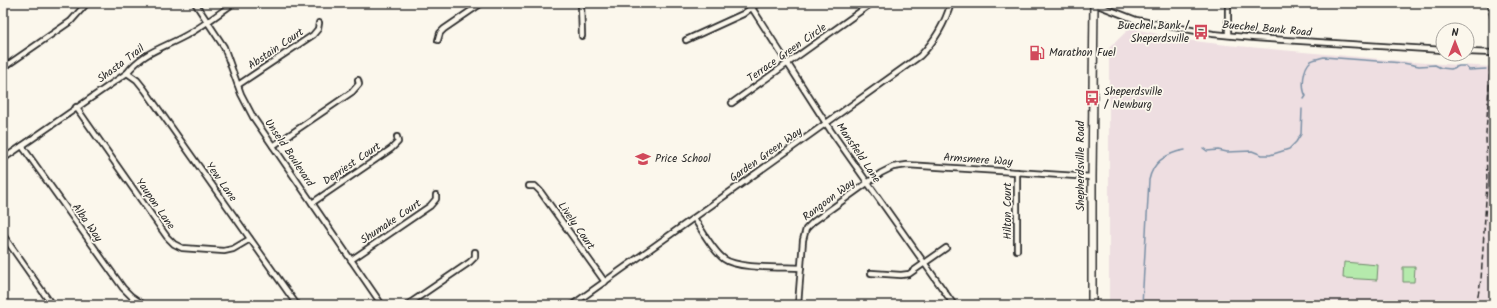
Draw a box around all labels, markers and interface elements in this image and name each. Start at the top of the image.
street label: Buechel Bank Road [1222,16,1313,42]
place label: Buechel Bank / Sheperdsville [1117,17,1190,48]
street label: Terrace Green Circle [744,19,830,87]
north arrow [1435,22,1475,62]
street label: Abstain Court [244,23,308,74]
bus stop icon: Buechel Bank / Sheperdsville [1192,23,1210,41]
text: N [1452,24,1459,42]
street label: Shasta Trail [93,40,149,88]
fuel station icon: Marathon Fuel [1028,44,1046,62]
place label: Marathon Fuel [1049,44,1116,62]
place label: Sheperdsville / Newburg [1104,83,1162,114]
bus stop icon: Sheperdsville / Newburg [1083,89,1101,107]
street label: Unseld Boulevard [260,115,319,191]
street label: Mansfield Lane [831,119,885,187]
street label: Shepherdsville Road [1072,120,1090,211]
street label: Garden Green Way [726,123,807,187]
street label: Depriest Court [319,137,385,190]
street label: Armsmere Way [943,149,1014,171]
school or university icon: Price School [634,150,652,168]
place label: Price School [655,150,711,168]
street label: Yew Lane [201,158,241,206]
street label: Rangoon Way [799,174,860,226]
street label: Yaupon Lane [131,175,179,233]
street label: Hilton Court [999,182,1017,239]
street label: Shumake Court [357,194,426,249]
street label: Lively Court [553,198,600,254]
street label: Alba Way [67,200,107,247]

